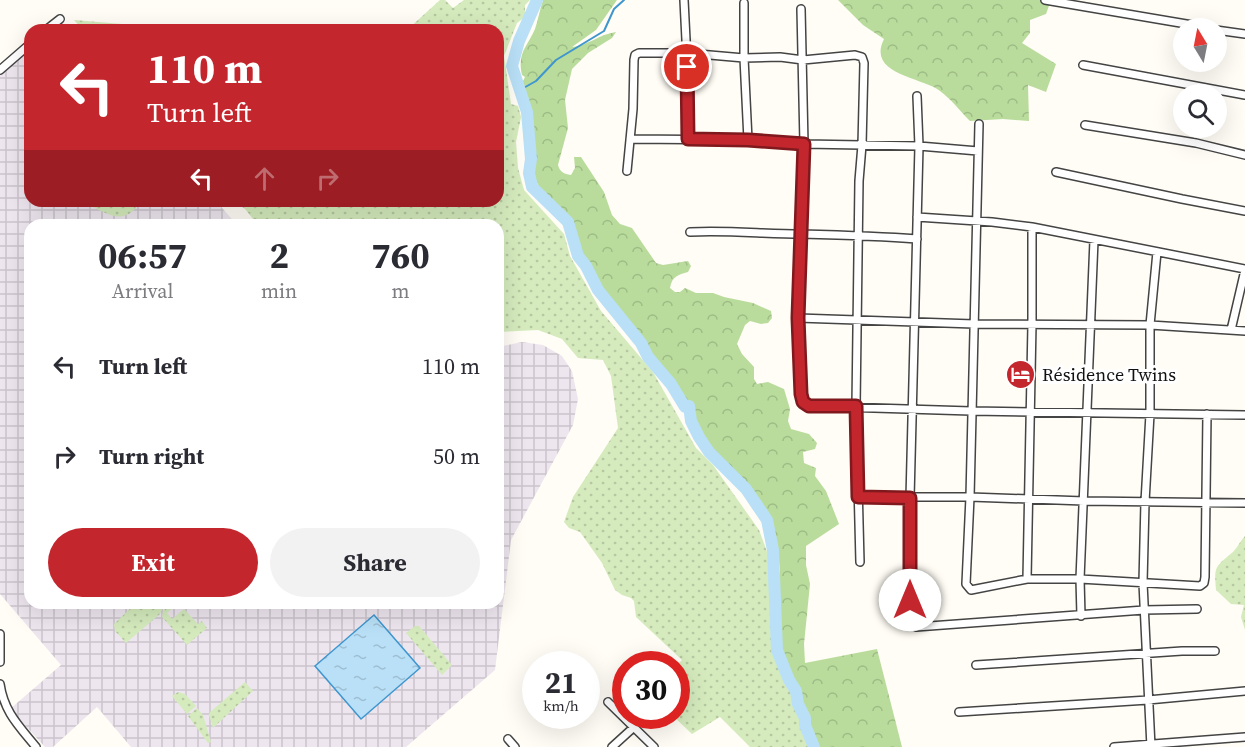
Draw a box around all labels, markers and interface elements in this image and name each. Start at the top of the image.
north arrow [1173,18,1227,72]
map controls [1173,18,1227,138]
text: 110 m [147,39,262,97]
pin [661,41,712,92]
icon: left [48,48,126,126]
icon: arrive [670,50,703,83]
button: search [1173,84,1227,138]
text: Turn left [147,94,251,131]
icon: left [185,162,218,195]
icon: ahead [248,162,281,195]
icon: right [311,162,344,195]
text: 06:57 [98,231,187,280]
text: 2 [269,231,289,280]
text: 760 [371,231,430,280]
text: Arrival [112,277,173,305]
text: min [261,277,297,305]
text: m [392,277,410,305]
icon: left [48,350,81,383]
text: Turn left [99,351,187,381]
text: 110 m [422,351,480,381]
hotel icon: Résidence Twins [1005,358,1037,390]
place label: Résidence Twins [1042,362,1176,387]
icon: right [48,440,81,473]
text: Turn right [99,441,204,471]
text: 50 m [433,441,480,471]
button: Exit [48,528,258,597]
button: Share [270,528,480,597]
position arrow [878,568,942,632]
speed limit sign: 30 [612,651,690,729]
text: 21 [545,662,577,703]
text: km/h [543,695,579,716]

